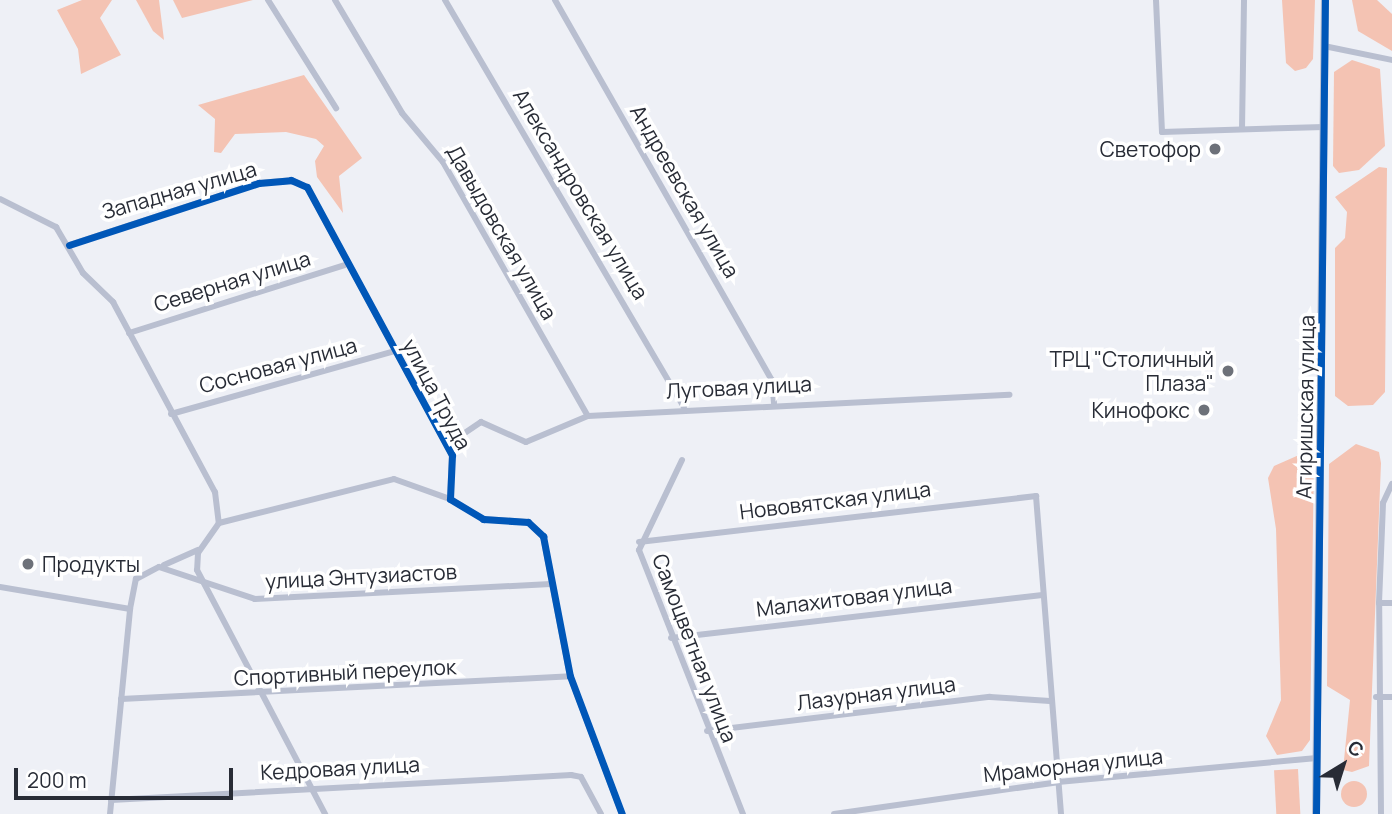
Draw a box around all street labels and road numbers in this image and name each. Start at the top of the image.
street label: Александровская улица [508,84,654,304]
street label: Андреевская улица [625,100,745,282]
street label: Давыдовская улица [442,140,562,324]
street label: Западная улица [99,156,259,224]
street label: Северная улица [151,245,313,317]
street label: Агиришская улица [1291,315,1319,499]
street label: Сосновая улица [197,332,359,398]
street label: улица Труда [397,334,477,454]
street label: Луговая улица [666,371,812,403]
street label: Нововятская улица [738,476,932,524]
street label: Самоцветная улица [647,550,743,746]
street label: улица Энтузиастов [264,558,458,594]
street label: Малахитовая улица [755,572,953,622]
street label: Спортивный переулок [233,654,457,690]
street label: Лазурная улица [795,671,957,715]
street label: Мраморная улица [982,743,1164,787]
street label: Кедровая улица [260,751,420,785]

